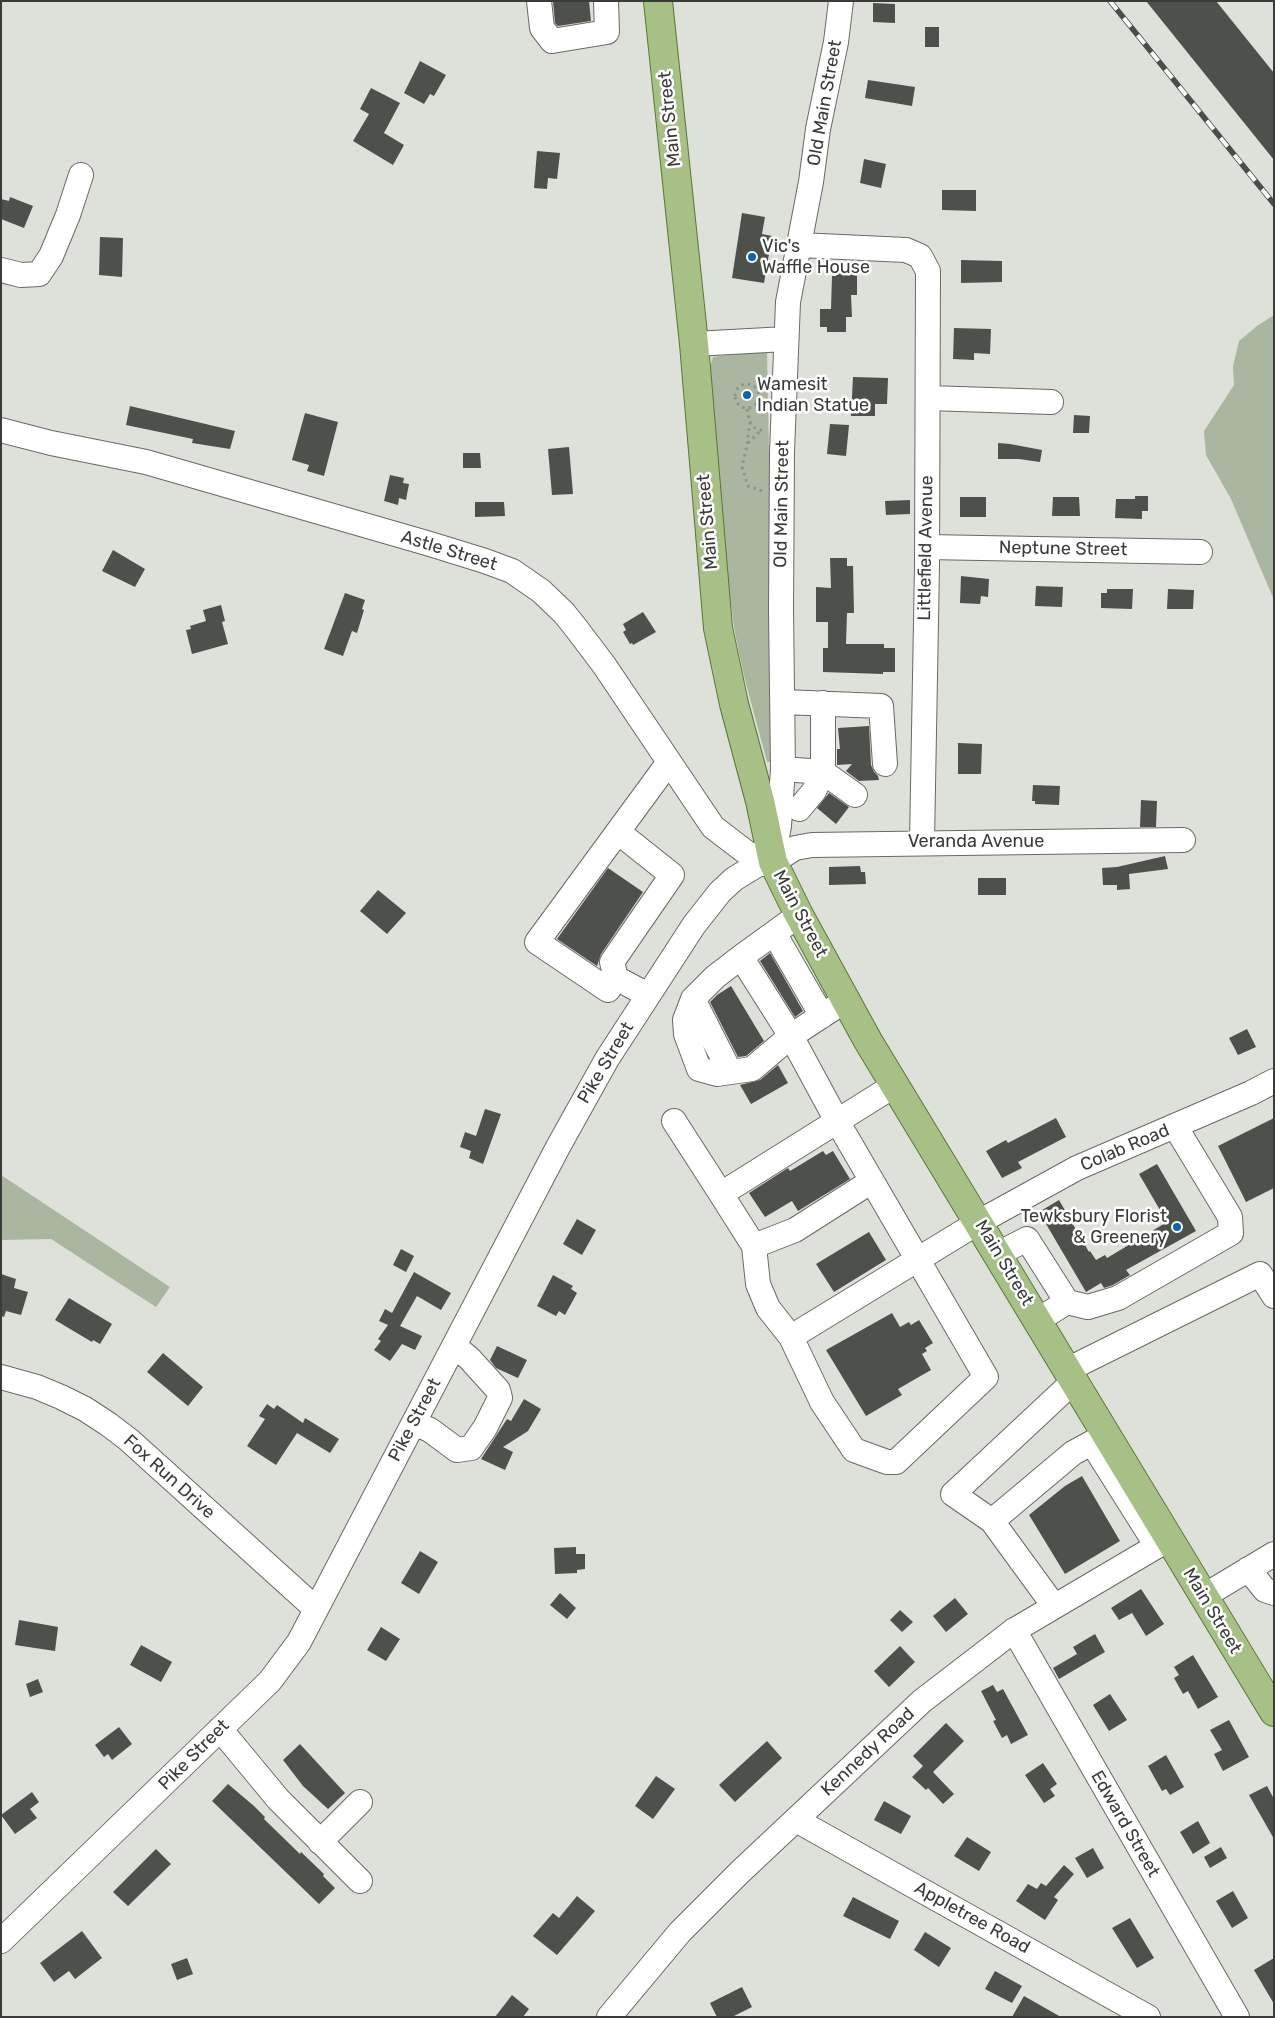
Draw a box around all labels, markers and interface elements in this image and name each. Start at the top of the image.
street label: Old Main Street [803,38,847,168]
street label: Main Street [654,70,686,168]
place label: Vic's Waffle House [762,236,870,278]
marker: Vic's Waffle House [746,251,758,263]
place label: Wamesit Indian Statue [757,374,869,416]
marker: Wamesit Indian Statue [741,389,753,401]
street label: Old Main Street [770,440,794,568]
street label: Main Street [693,473,723,571]
street label: Littlefield Avenue [914,475,938,621]
street label: Astle Street [398,526,500,576]
street label: Neptune Street [999,537,1127,561]
street label: Veranda Avenue [908,831,1044,853]
street label: Main Street [768,867,832,961]
street label: Pike Street [573,1018,639,1108]
street label: Colab Road [1077,1120,1173,1176]
place label: Tewksbury Florist & Greenery [1020,1206,1167,1248]
street label: Main Street [970,1216,1038,1310]
marker: Tewksbury Florist & Greenery [1171,1221,1183,1233]
street label: Pike Street [384,1375,446,1465]
street label: Fox Run Drive [119,1430,219,1524]
street label: Main Street [1178,1564,1246,1658]
street label: Kennedy Road [817,1703,919,1801]
street label: Pike Street [154,1715,234,1795]
street label: Edward Street [1086,1767,1164,1881]
street label: Appletree Road [910,1877,1034,1959]

